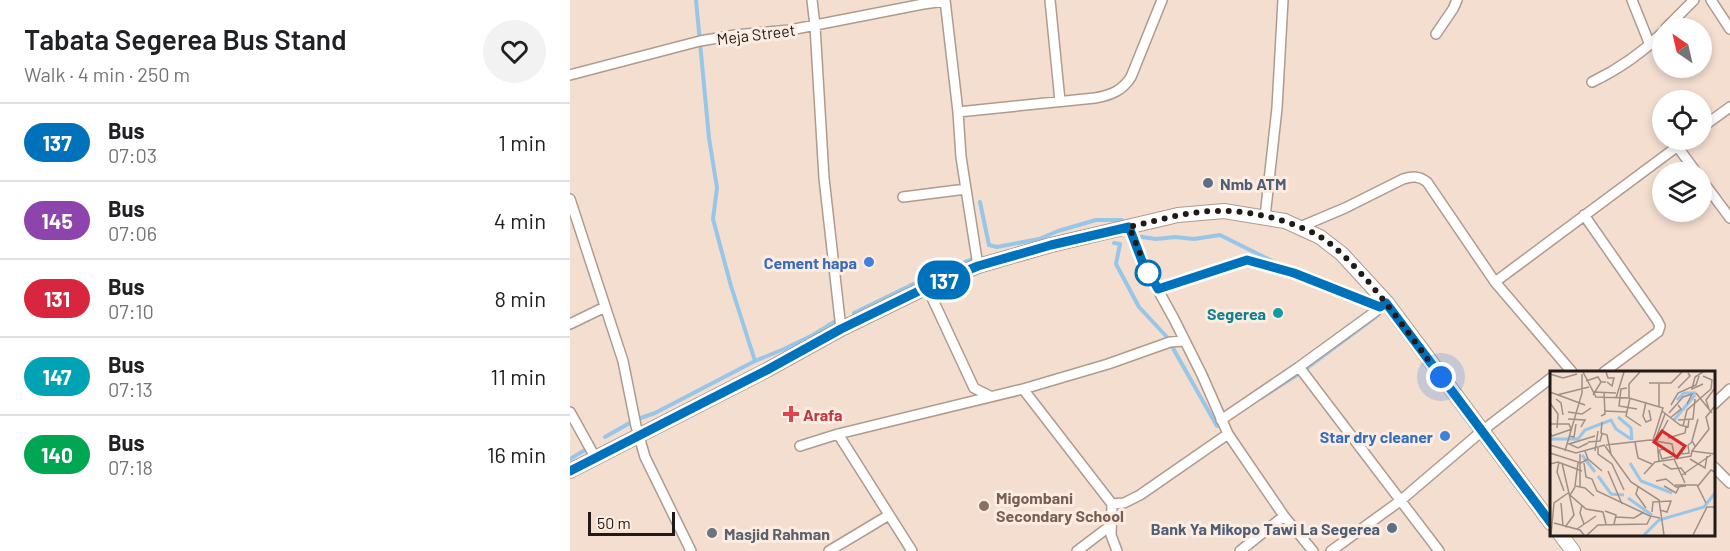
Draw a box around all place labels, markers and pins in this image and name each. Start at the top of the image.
place label: Nmb ATM [1220,174,1286,193]
marker: Nmb ATM [1201,176,1215,190]
place label: Cement hapa [764,253,857,272]
marker: Cement hapa [862,255,876,269]
unlabelled marker [1135,260,1161,286]
place label: Segerea [1207,304,1266,323]
marker: Segerea [1271,306,1285,320]
place label: Arafa [803,405,843,424]
marker: Arafa [784,407,798,421]
place label: Star dry cleaner [1320,427,1433,446]
marker: Star dry cleaner [1438,429,1452,443]
place label: Migombani Secondary School [996,488,1124,525]
marker: Migombani Secondary School [977,499,991,513]
place label: Bank Ya Mikopo Tawi La Segerea [1151,519,1380,538]
marker: Bank Ya Mikopo Tawi La Segerea [1385,521,1399,535]
place label: Masjid Rahman [724,524,830,543]
marker: Masjid Rahman [705,526,719,540]

